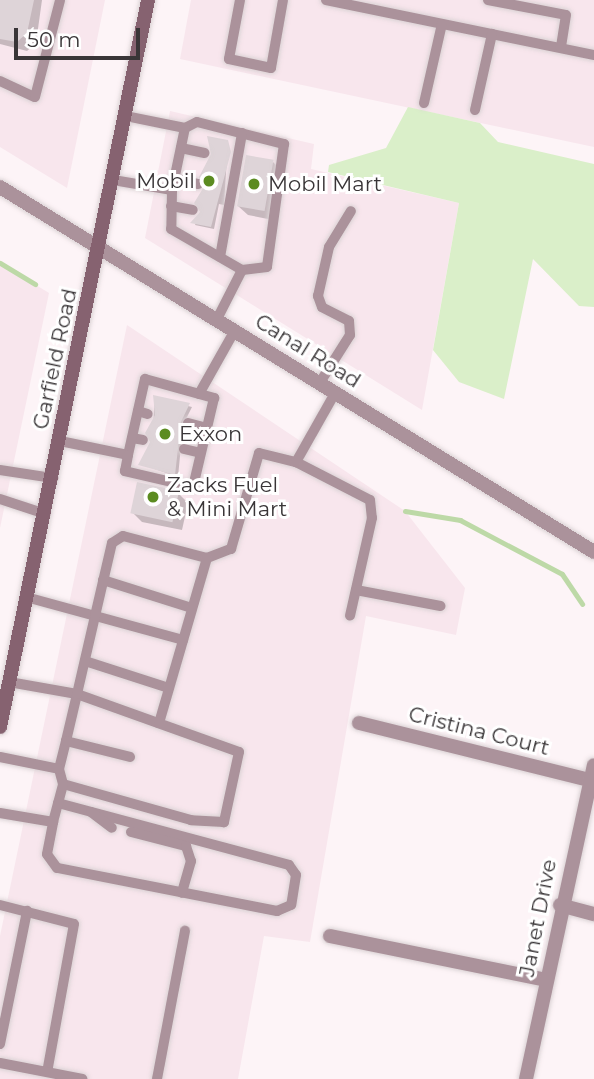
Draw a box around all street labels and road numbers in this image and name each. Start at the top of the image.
street label: Garfield Road [28,286,82,432]
street label: Canal Road [251,309,365,393]
street label: Cristina Court [406,701,552,761]
street label: Janet Drive [514,857,562,979]

